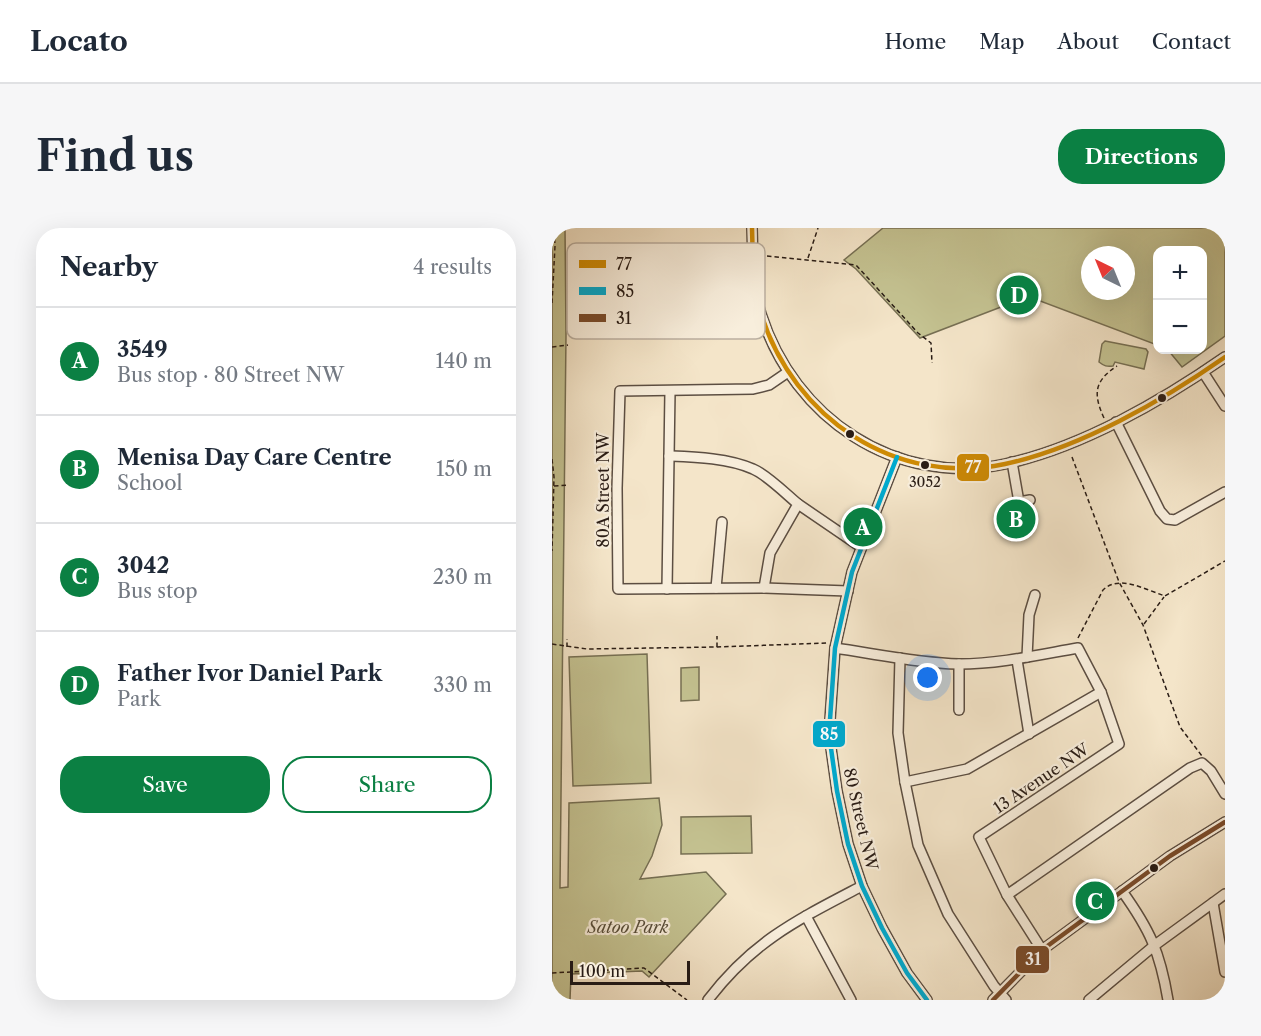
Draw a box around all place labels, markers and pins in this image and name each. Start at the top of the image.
pin: D [1000,272,1038,318]
unlabelled marker [1156,392,1168,404]
unlabelled marker [844,428,856,440]
marker: 3052 [919,459,931,471]
place label: 3052 [909,473,941,491]
pin: B [996,496,1036,542]
pin: A [844,504,882,550]
unlabelled marker [1148,862,1160,874]
pin: C [1076,878,1114,924]

